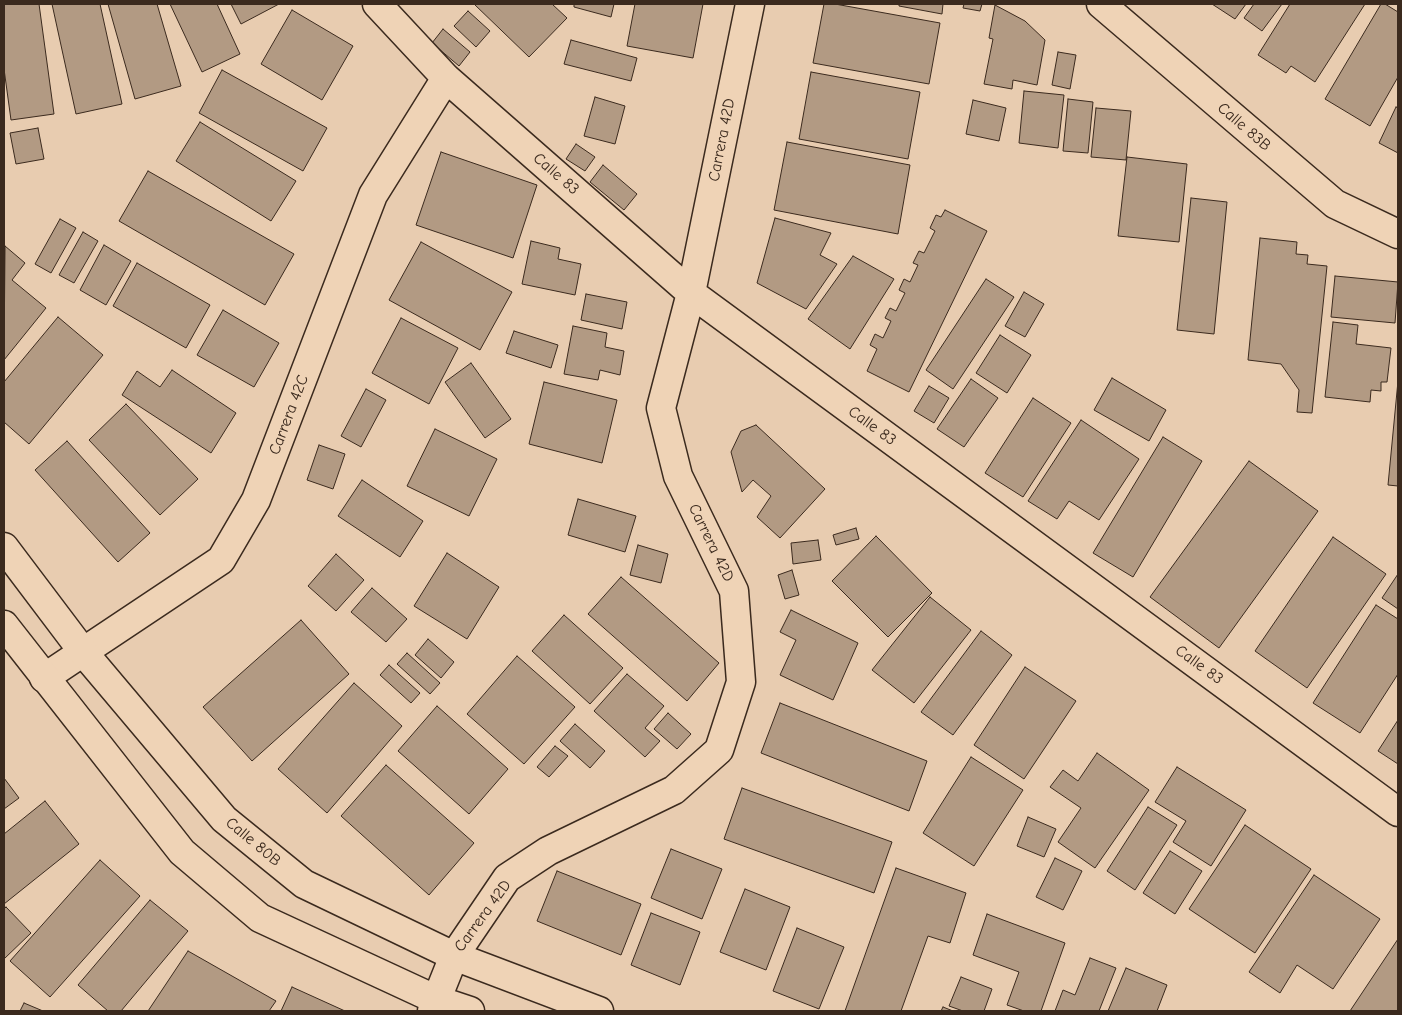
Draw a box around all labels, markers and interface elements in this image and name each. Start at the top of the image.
street label: Carrera 42D [705,97,739,183]
street label: Calle 83B [1213,99,1275,155]
street label: Calle 83 [529,149,583,199]
street label: Carrera 42C [265,372,313,458]
street label: Calle 83 [844,402,900,450]
street label: Carrera 42D [684,501,738,585]
street label: Calle 83 [1171,641,1227,689]
street label: Calle 80B [221,813,285,871]
street label: Carrera 42D [450,876,516,956]

